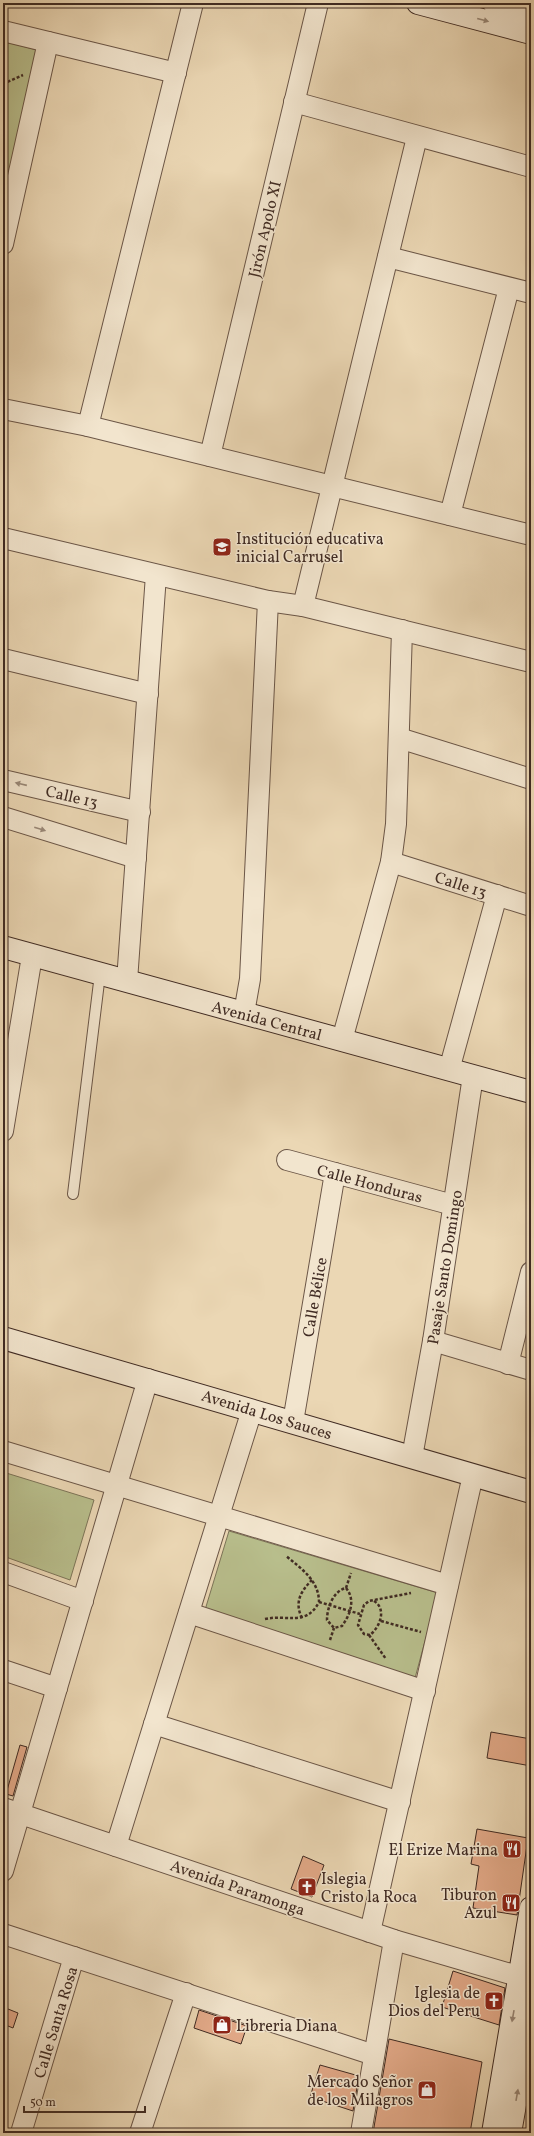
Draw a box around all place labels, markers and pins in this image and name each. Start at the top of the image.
place label: Institución educativa inicial Carrusel [236,529,384,569]
school or university icon: Institución educativa inicial Carrusel [211,536,233,558]
restaurant icon: El Erize Marina [501,1838,523,1860]
place label: El Erize Marina [389,1840,498,1862]
place label: Islegia Cristo la Roca [321,1869,417,1909]
church icon: Islegia Cristo la Roca [296,1876,318,1898]
place label: Tiburon Azul [441,1885,497,1925]
restaurant icon: Tiburon Azul [500,1892,522,1914]
place label: Iglesia de Dios del Peru [388,1983,480,2023]
church icon: Iglesia de Dios del Peru [483,1990,505,2012]
shop icon: Libreria Diana [211,2014,233,2036]
place label: Libreria Diana [236,2016,338,2038]
place label: Mercado Señor de los Milagros [307,2072,413,2112]
shop icon: Mercado Señor de los Milagros [416,2079,438,2101]

